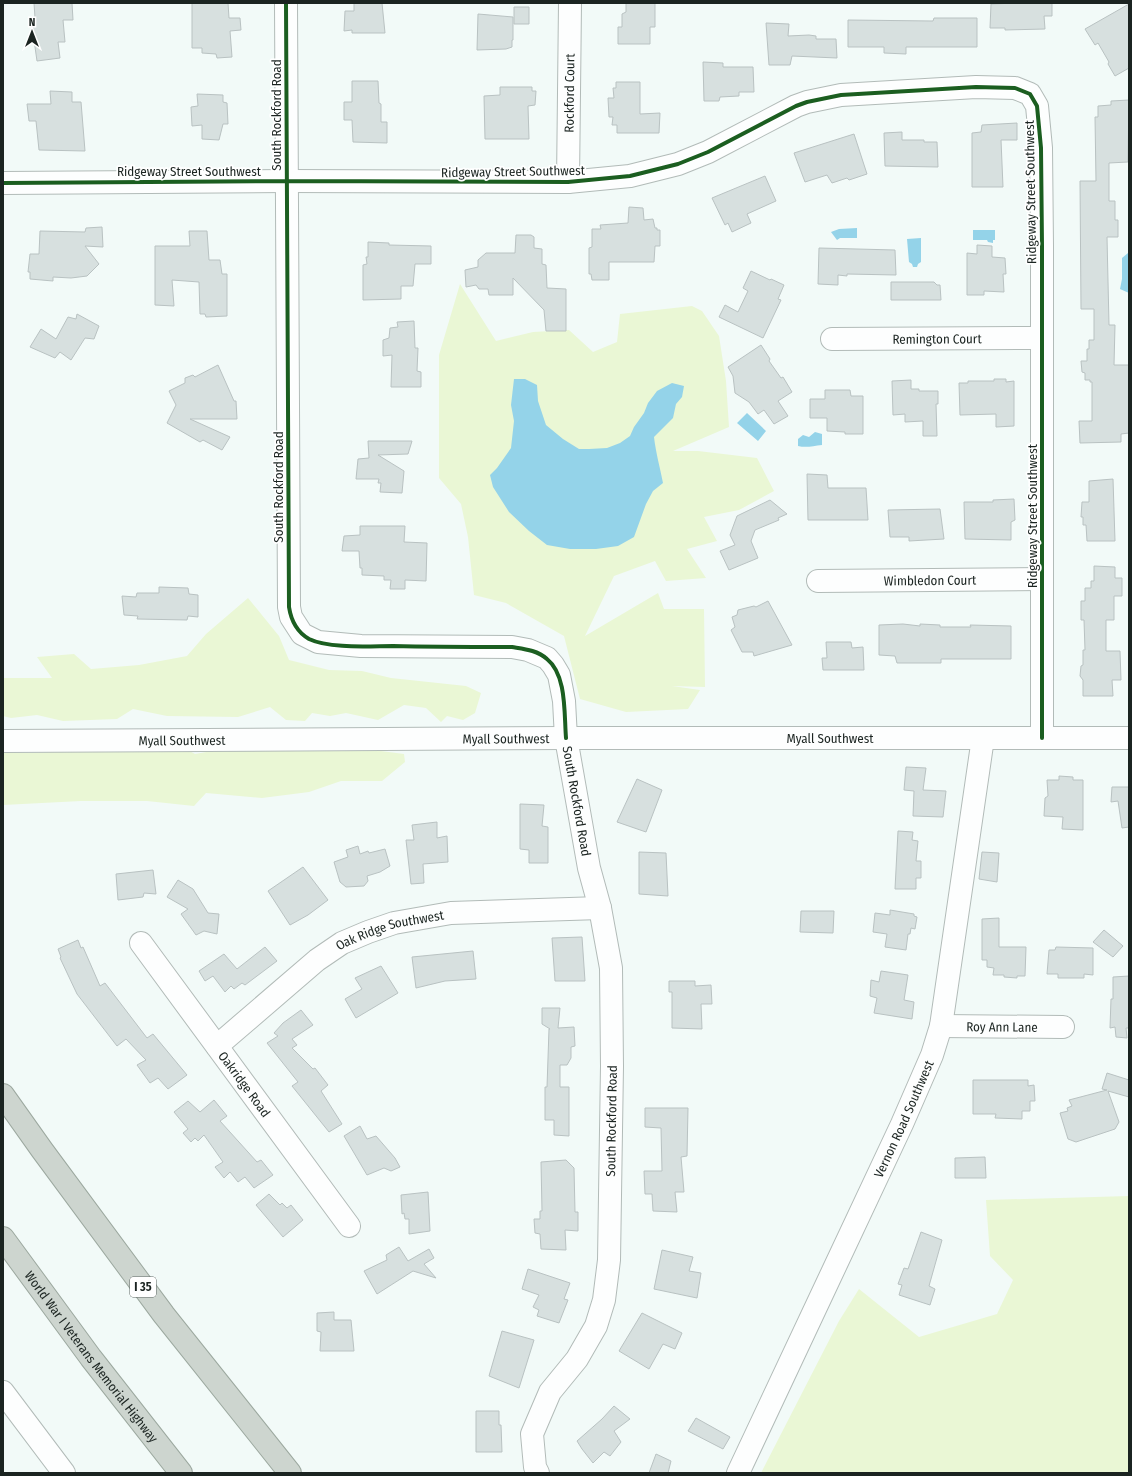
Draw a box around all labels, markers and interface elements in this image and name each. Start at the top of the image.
north arrow [12,12,52,52]
text: N [29,16,35,29]
street label: Rockford Court [562,53,577,133]
street label: South Rockford Road [269,59,284,171]
street label: Ridgeway Street Southwest [1022,119,1039,264]
street label: Ridgeway Street Southwest [441,163,586,180]
street label: Ridgeway Street Southwest [117,164,262,179]
street label: Remington Court [892,331,982,347]
street label: South Rockford Road [271,431,286,543]
street label: Ridgeway Street Southwest [1025,443,1040,588]
street label: Wimbledon Court [884,573,977,588]
street label: Myall Southwest [462,731,550,747]
street label: Myall Southwest [786,731,874,746]
street label: Myall Southwest [138,733,226,748]
street label: South Rockford Road [560,745,594,858]
street label: Oak Ridge Southwest [333,907,446,953]
street label: Roy Ann Lane [966,1019,1038,1035]
street label: Oakridge Road [215,1049,273,1120]
street label: Vernon Road Southwest [871,1057,937,1180]
street label: South Rockford Road [603,1065,620,1177]
street label: World War I Veterans Memorial Highway [22,1268,161,1446]
road number: I 35 [130,1277,156,1297]

